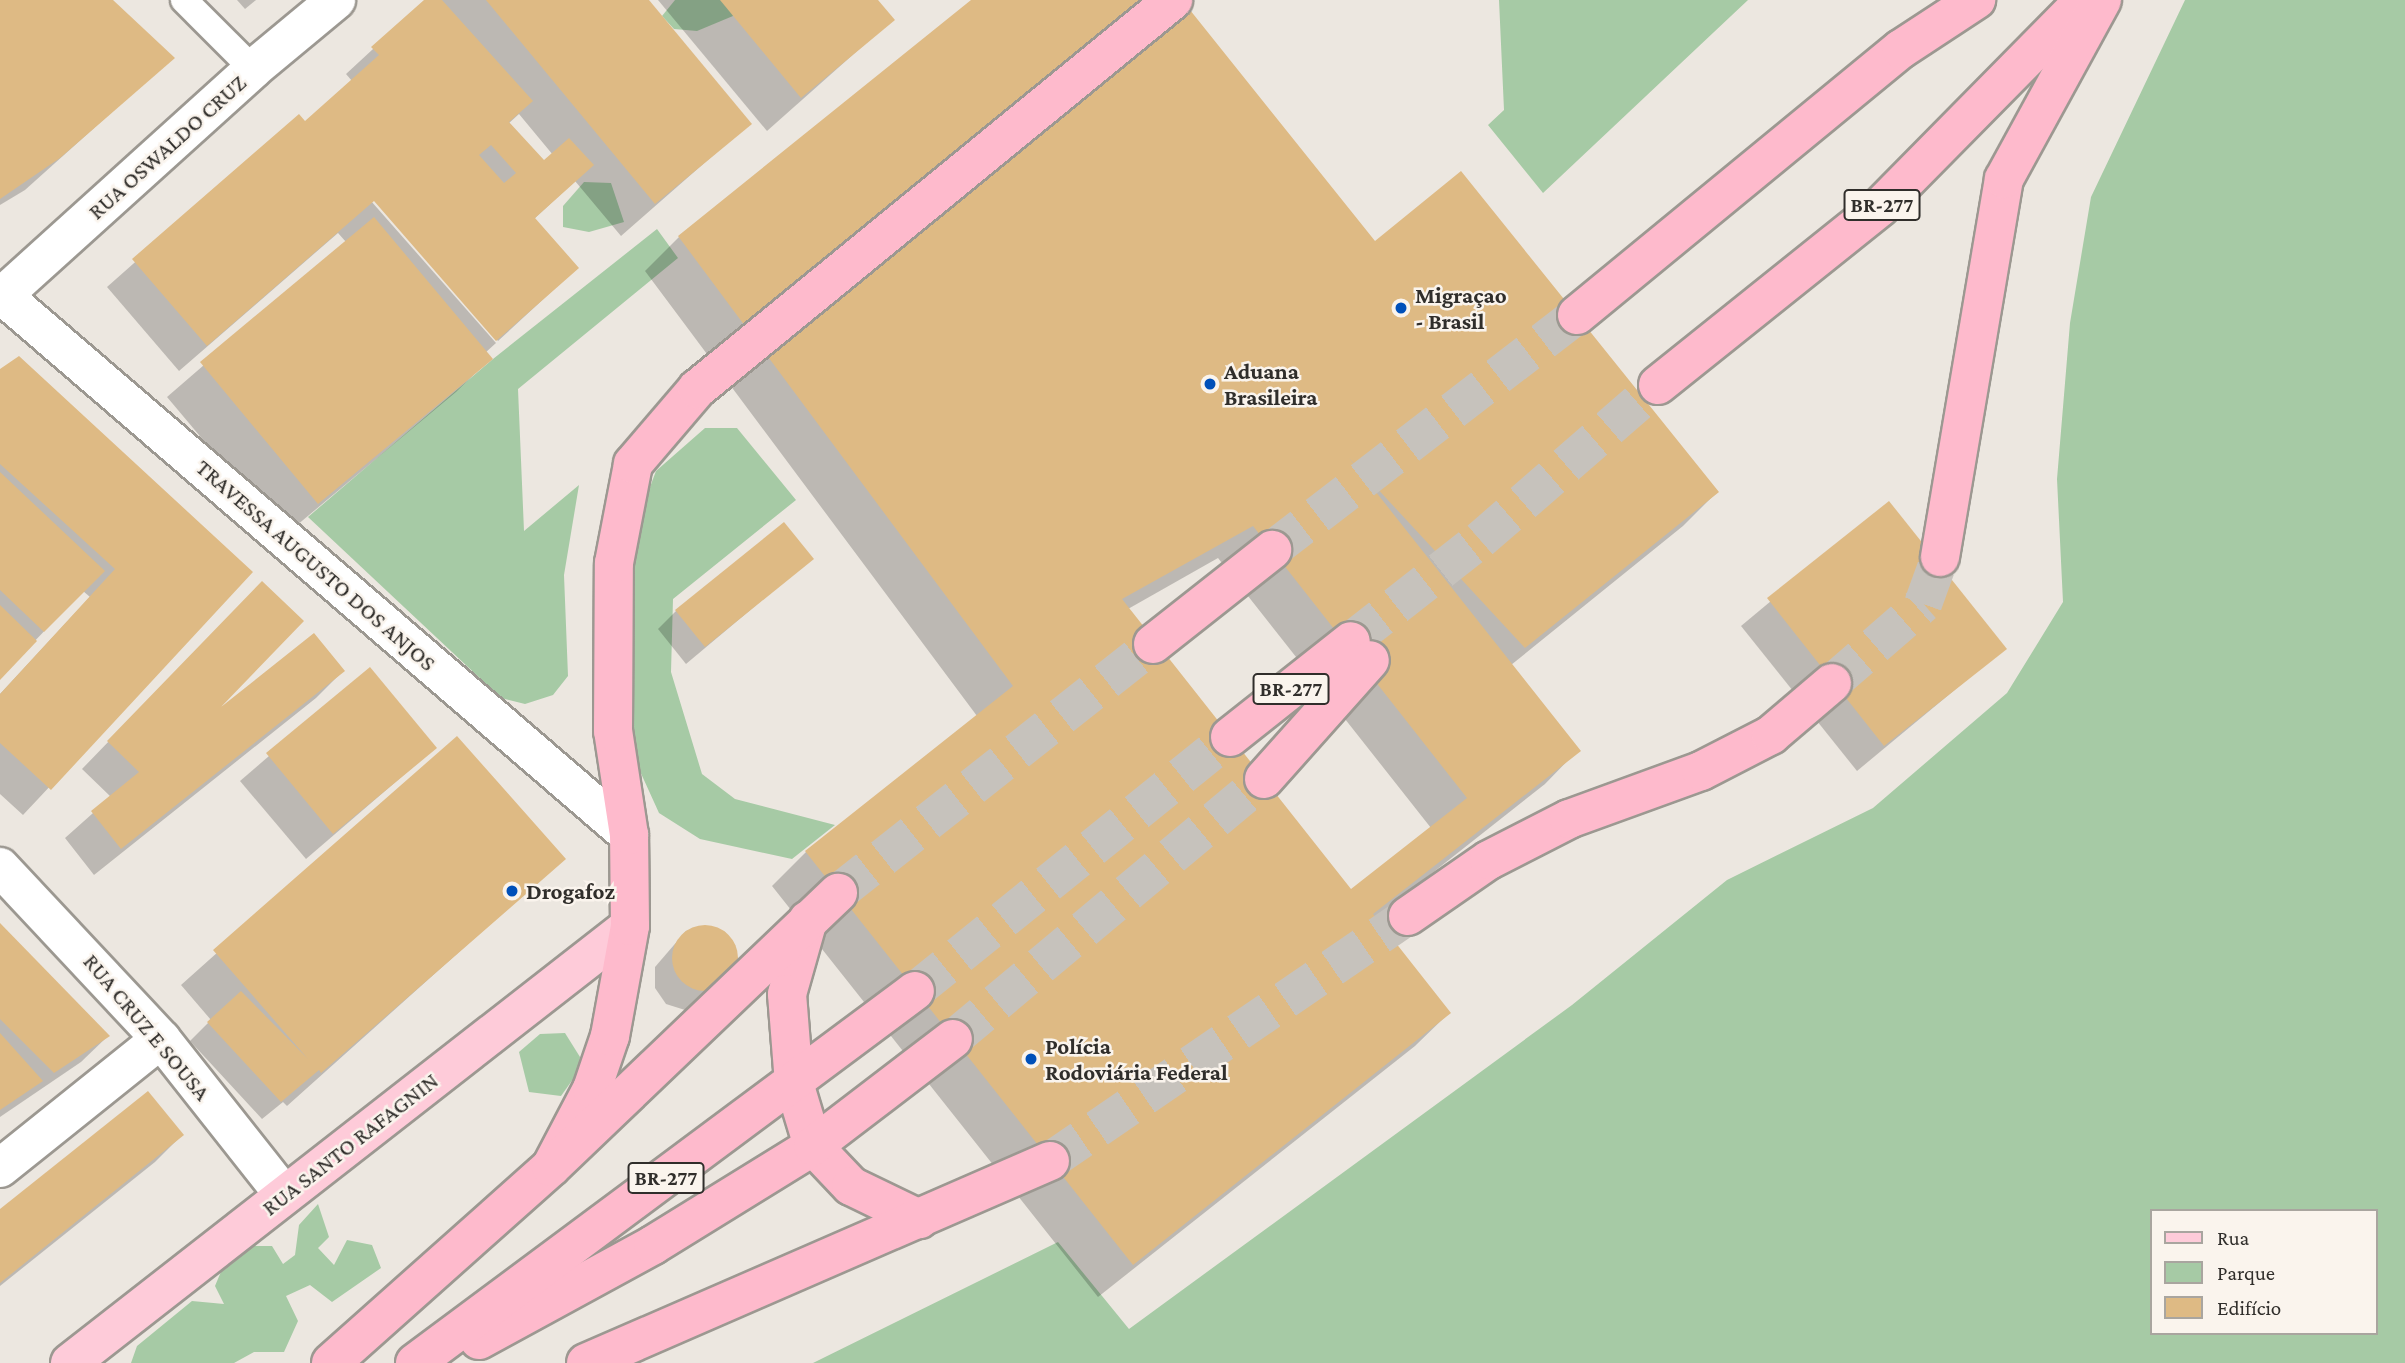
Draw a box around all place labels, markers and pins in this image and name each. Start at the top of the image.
place label: Migraçao - Brasil [1415,281,1507,335]
marker: Migraçao - Brasil [1393,300,1409,316]
place label: Aduana Brasileira [1224,357,1318,411]
marker: Aduana Brasileira [1202,376,1218,392]
place label: Drogafoz [526,877,615,905]
marker: Drogafoz [504,883,520,899]
place label: Polícia Rodoviária Federal [1045,1032,1228,1086]
marker: Polícia Rodoviária Federal [1023,1051,1039,1067]

